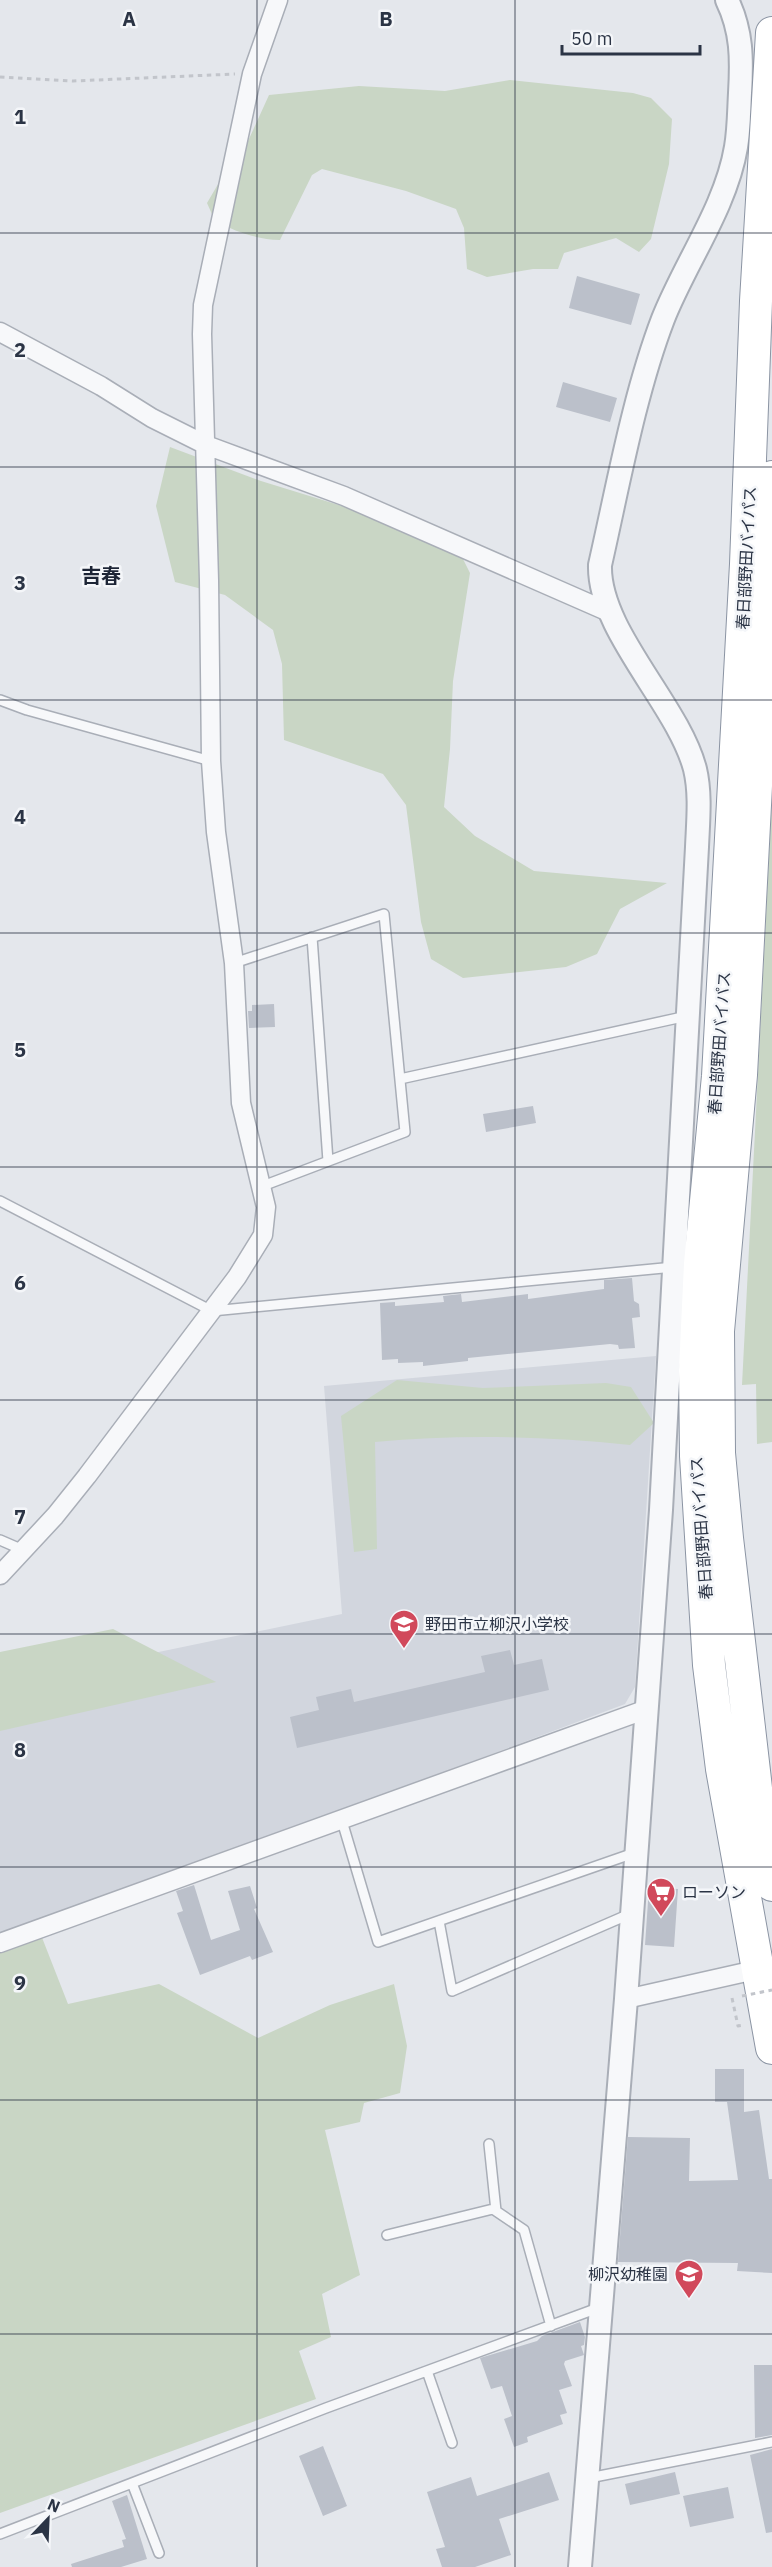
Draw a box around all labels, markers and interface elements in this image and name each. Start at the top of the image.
text: A [122,5,136,32]
text: B [379,5,393,32]
scale bar [562,18,700,56]
text: 50 m [571,27,613,50]
text: 1 [14,103,26,130]
text: 2 [14,336,26,363]
street label: 春日部野田バイパス [732,486,760,630]
district label: 吉春 [81,562,121,589]
text: 3 [14,569,26,596]
text: 4 [14,803,26,830]
street label: 春日部野田バイパス [704,971,734,1115]
text: 5 [14,1036,26,1063]
text: 6 [14,1269,26,1296]
street label: 春日部野田バイパス [686,1456,716,1600]
text: 7 [14,1503,26,1530]
school or university icon: 野田市立柳沢小学校 [388,1608,420,1650]
place label: 野田市立柳沢小学校 [425,1614,569,1634]
text: 8 [14,1736,26,1763]
supermarket icon: ローソン [645,1876,677,1918]
place label: ローソン [682,1882,746,1902]
text: 9 [14,1969,26,1996]
school or university icon: 柳沢幼稚園 [673,2258,705,2300]
place label: 柳沢幼稚園 [588,2264,668,2284]
north arrow [18,2489,78,2549]
text: N [45,2494,63,2517]

